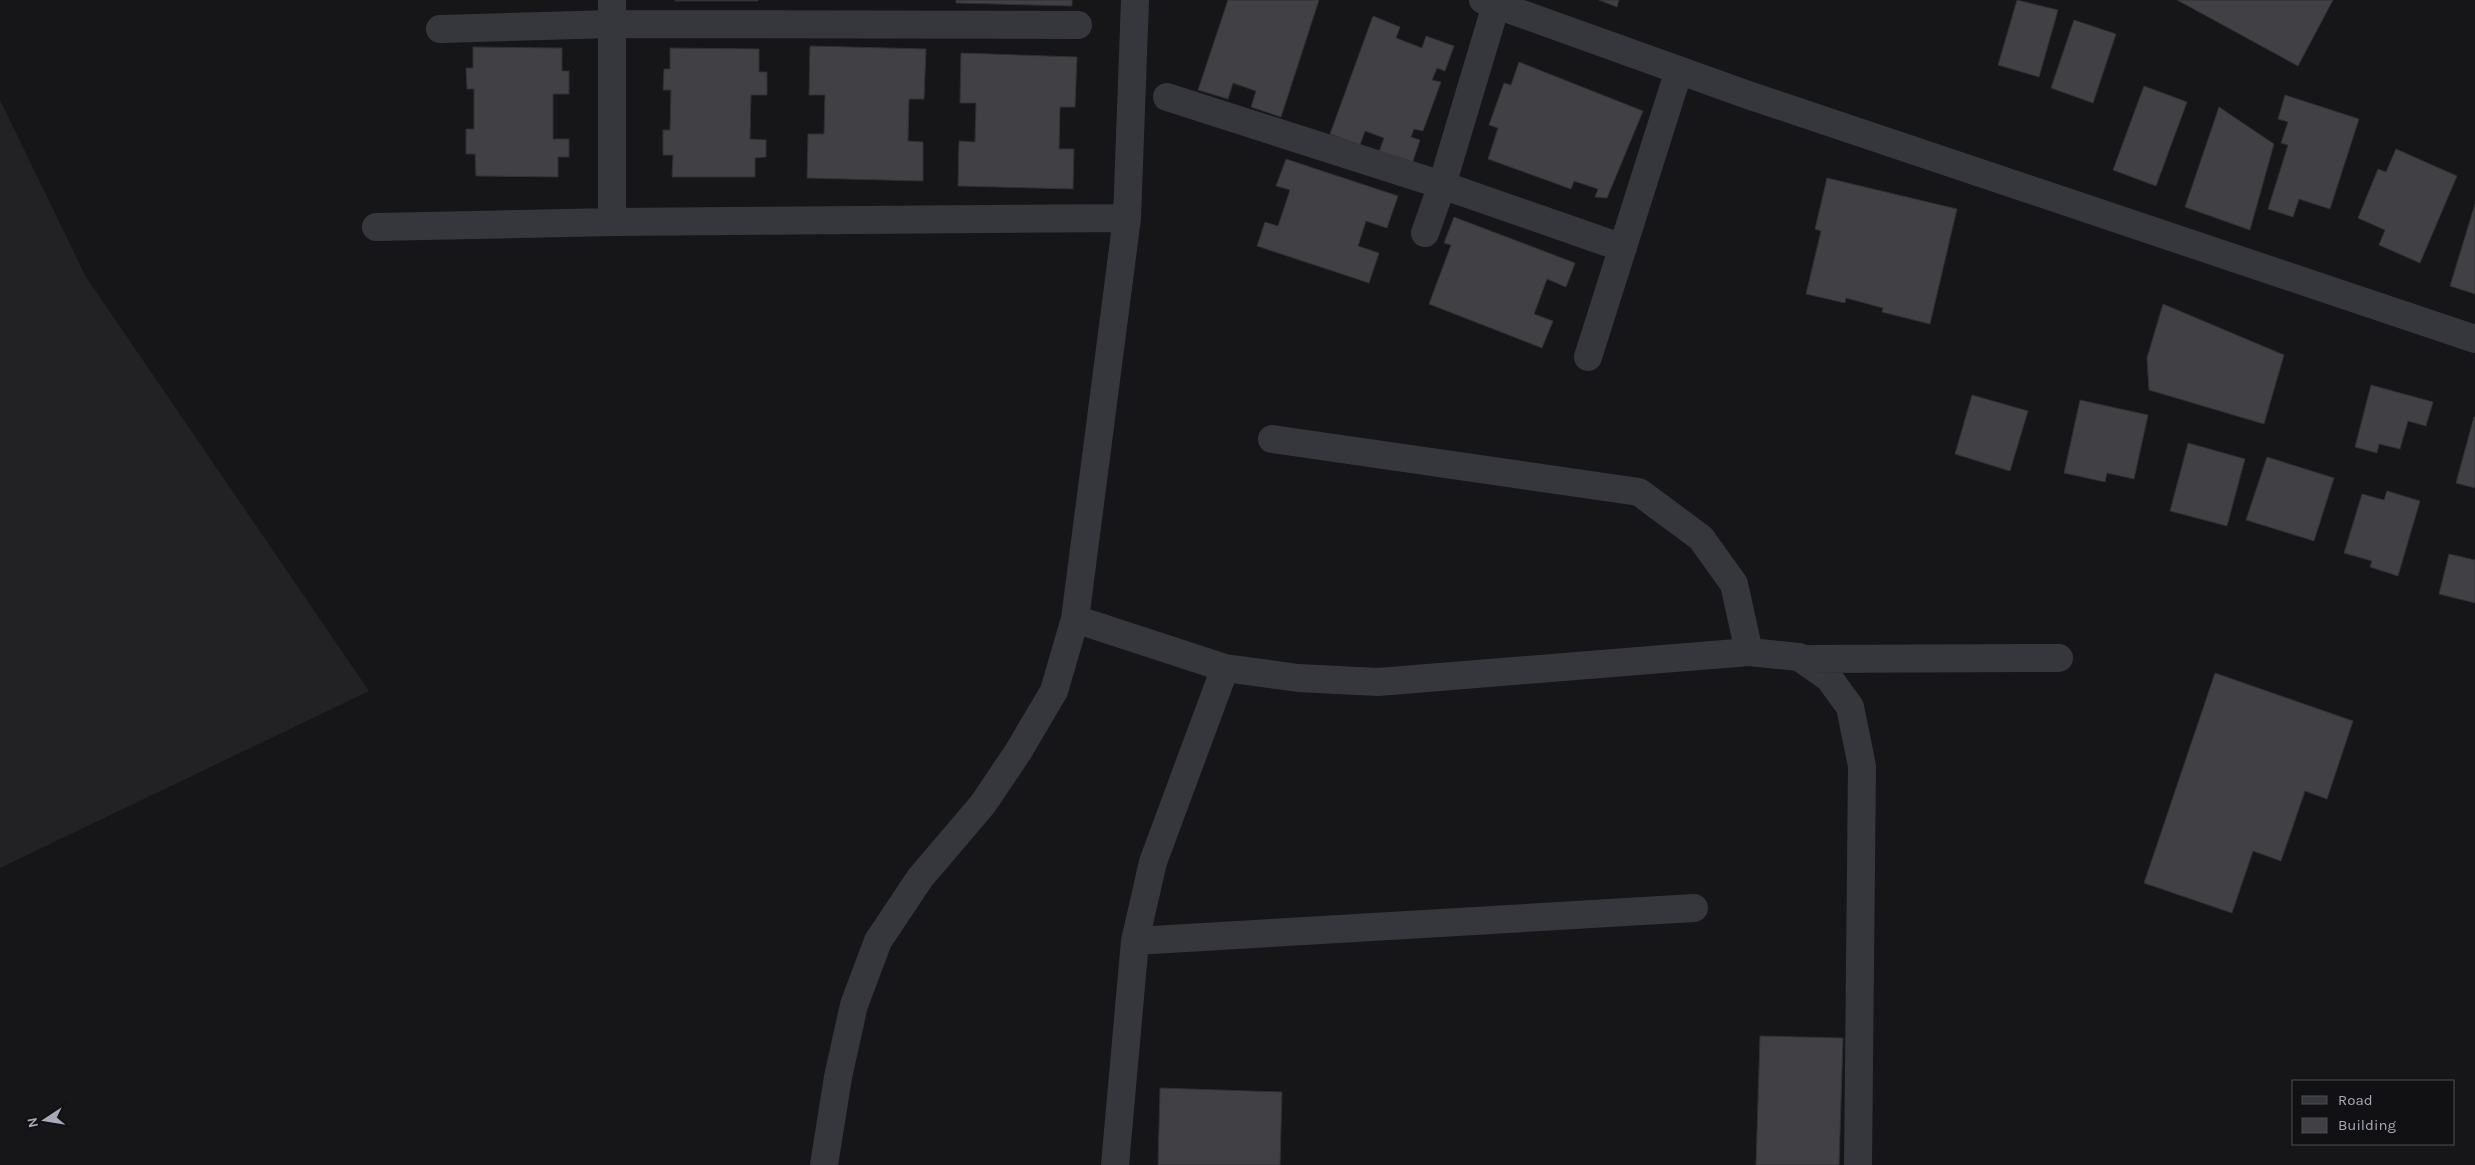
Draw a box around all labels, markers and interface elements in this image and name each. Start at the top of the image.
legend [2292,1080,2455,1145]
text: Road [2338,1091,2373,1109]
north arrow [20,1095,70,1145]
text: N [23,1116,42,1129]
text: Building [2338,1116,2396,1134]

